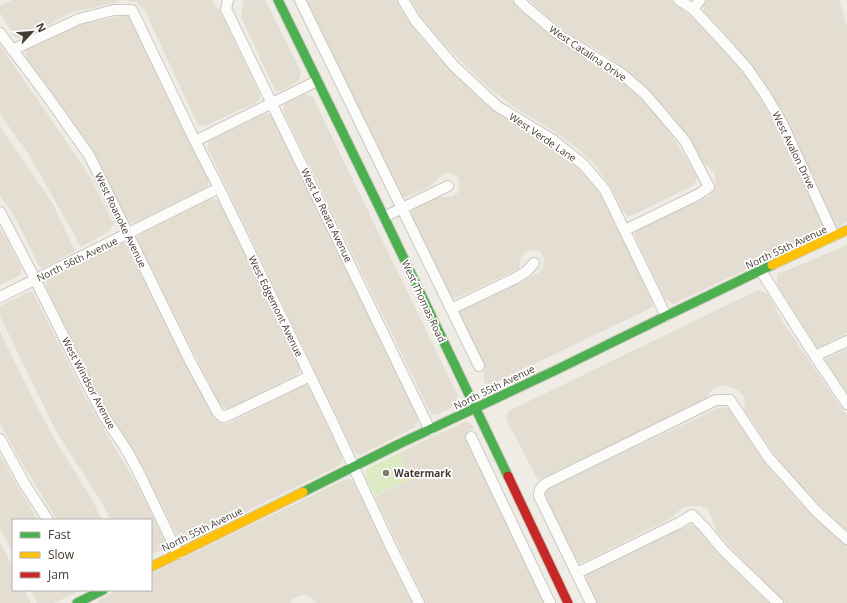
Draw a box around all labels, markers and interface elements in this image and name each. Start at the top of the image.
north arrow [12,12,52,52]
text: N [33,20,50,35]
street label: West Catalina Drive [547,22,630,84]
street label: West Verde Lane [507,109,580,165]
street label: West Avalon Drive [769,109,819,191]
street label: West La Reata Avenue [298,166,356,265]
street label: West Roanoke Avenue [92,170,150,270]
street label: North 55th Avenue [743,222,829,272]
street label: North 56th Avenue [34,233,120,285]
street label: West Edgemont Avenue [245,253,307,359]
street label: West Thomas Road [399,257,449,345]
street label: West Windsor Avenue [59,335,119,432]
street label: North 55th Avenue [451,361,537,413]
place label: Watermark [394,466,452,480]
marker: Watermark [381,468,391,478]
street label: North 55th Avenue [159,503,245,555]
legend [12,519,152,591]
text: Fast [48,526,71,543]
text: Slow [48,546,75,563]
text: Jam [47,566,69,583]

